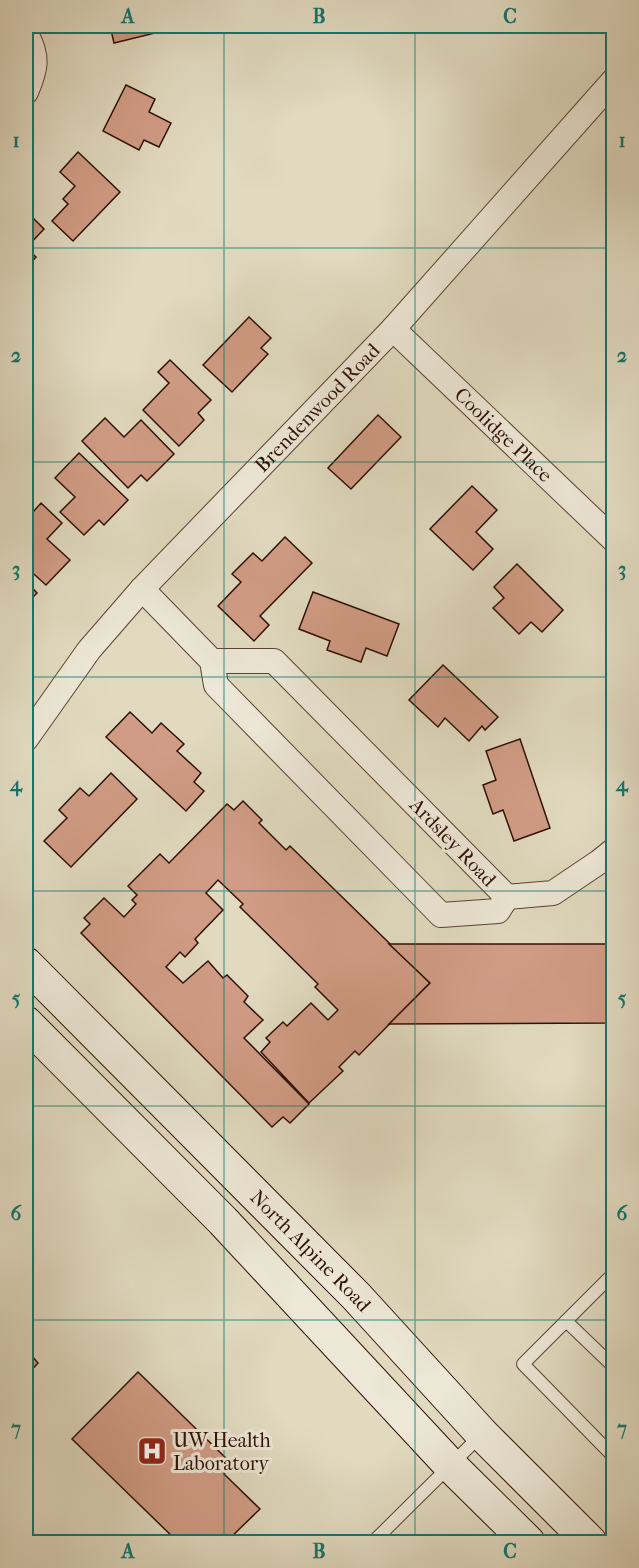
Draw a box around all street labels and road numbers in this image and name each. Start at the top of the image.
street label: Brendenwood Road [250,338,385,477]
street label: Coolidge Place [450,383,557,487]
street label: Ardsley Road [404,793,501,892]
street label: North Alpine Road [245,1185,376,1317]

